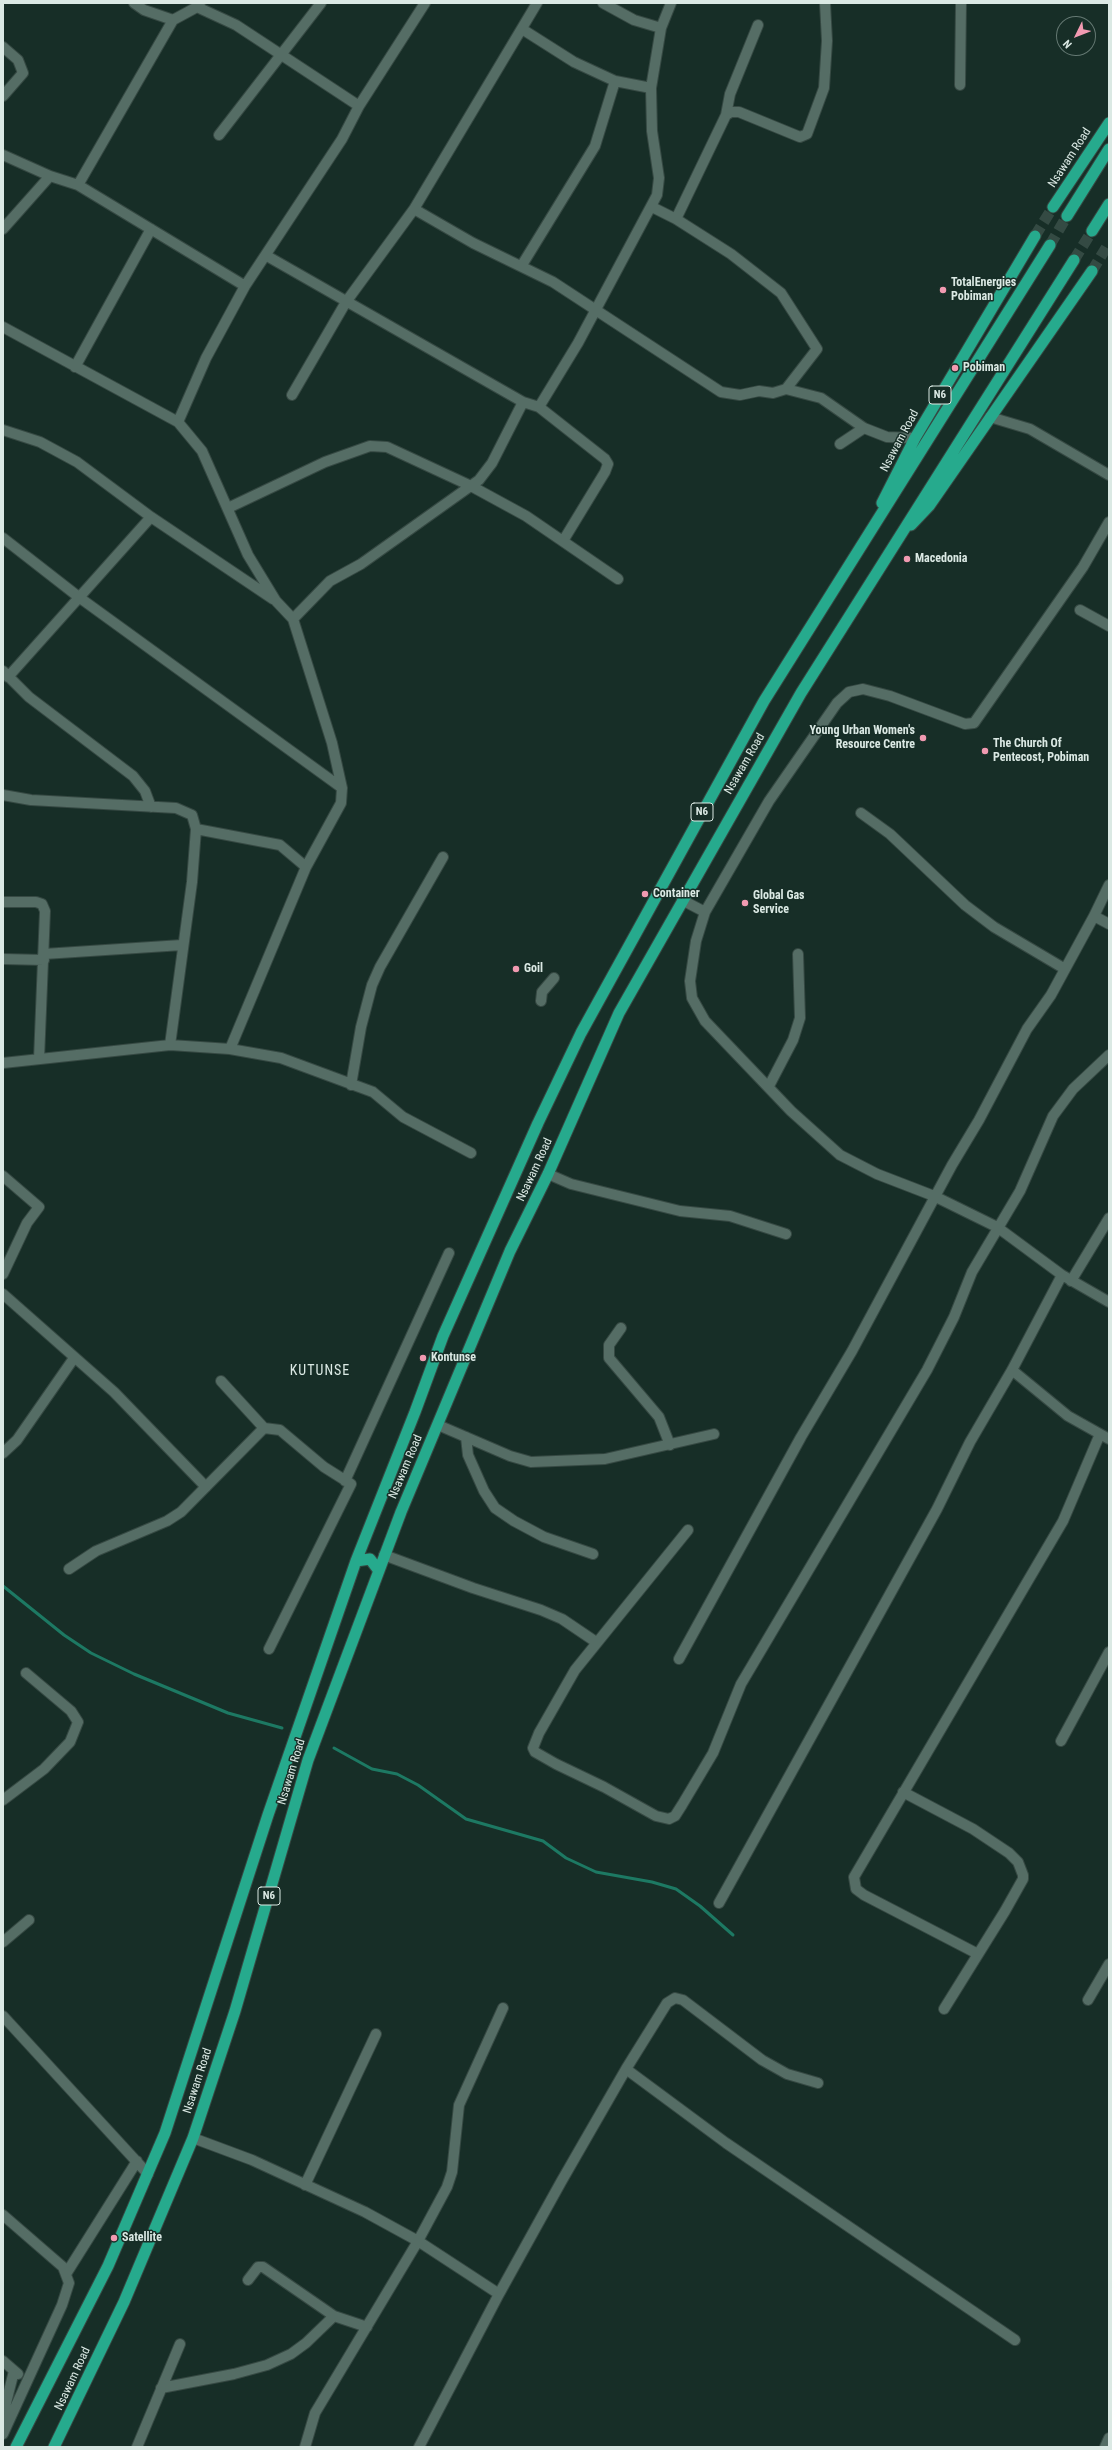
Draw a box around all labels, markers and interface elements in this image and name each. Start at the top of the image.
north arrow [1056,16,1096,56]
text: N [1061,37,1075,51]
street label: Nsawam Road [1045,126,1095,190]
place label: TotalEnergies Pobiman [951,276,1016,304]
marker: TotalEnergies Pobiman [938,285,948,295]
place label: Pobiman [963,361,1005,375]
marker: Pobiman [950,363,960,373]
road number: N6 [929,386,951,404]
street label: Nsawam Road [878,408,922,474]
place label: Macedonia [915,552,968,566]
marker: Macedonia [902,554,912,564]
place label: Young Urban Women's Resource Centre [809,724,915,752]
street label: Nsawam Road [722,731,768,797]
marker: Young Urban Women's Resource Centre [918,733,928,743]
place label: The Church Of Pentecost, Pobiman [993,737,1089,765]
marker: The Church Of Pentecost, Pobiman [980,746,990,756]
road number: N6 [691,803,713,821]
place label: Container [653,887,700,901]
marker: Container [640,889,650,899]
place label: Global Gas Service [753,889,805,917]
marker: Global Gas Service [740,898,750,908]
place label: Goil [524,962,543,976]
marker: Goil [511,964,521,974]
street label: Nsawam Road [514,1136,556,1204]
place label: Kontunse [431,1351,476,1365]
marker: Kontunse [418,1353,428,1363]
district label: KUTUNSE [290,1363,350,1379]
street label: Nsawam Road [386,1433,426,1501]
street label: Nsawam Road [275,1737,309,1807]
road number: N6 [258,1887,280,1905]
street label: Nsawam Road [181,2046,215,2116]
place label: Satellite [122,2231,162,2245]
marker: Satellite [109,2233,119,2243]
street label: Nsawam Road [52,2345,94,2413]

